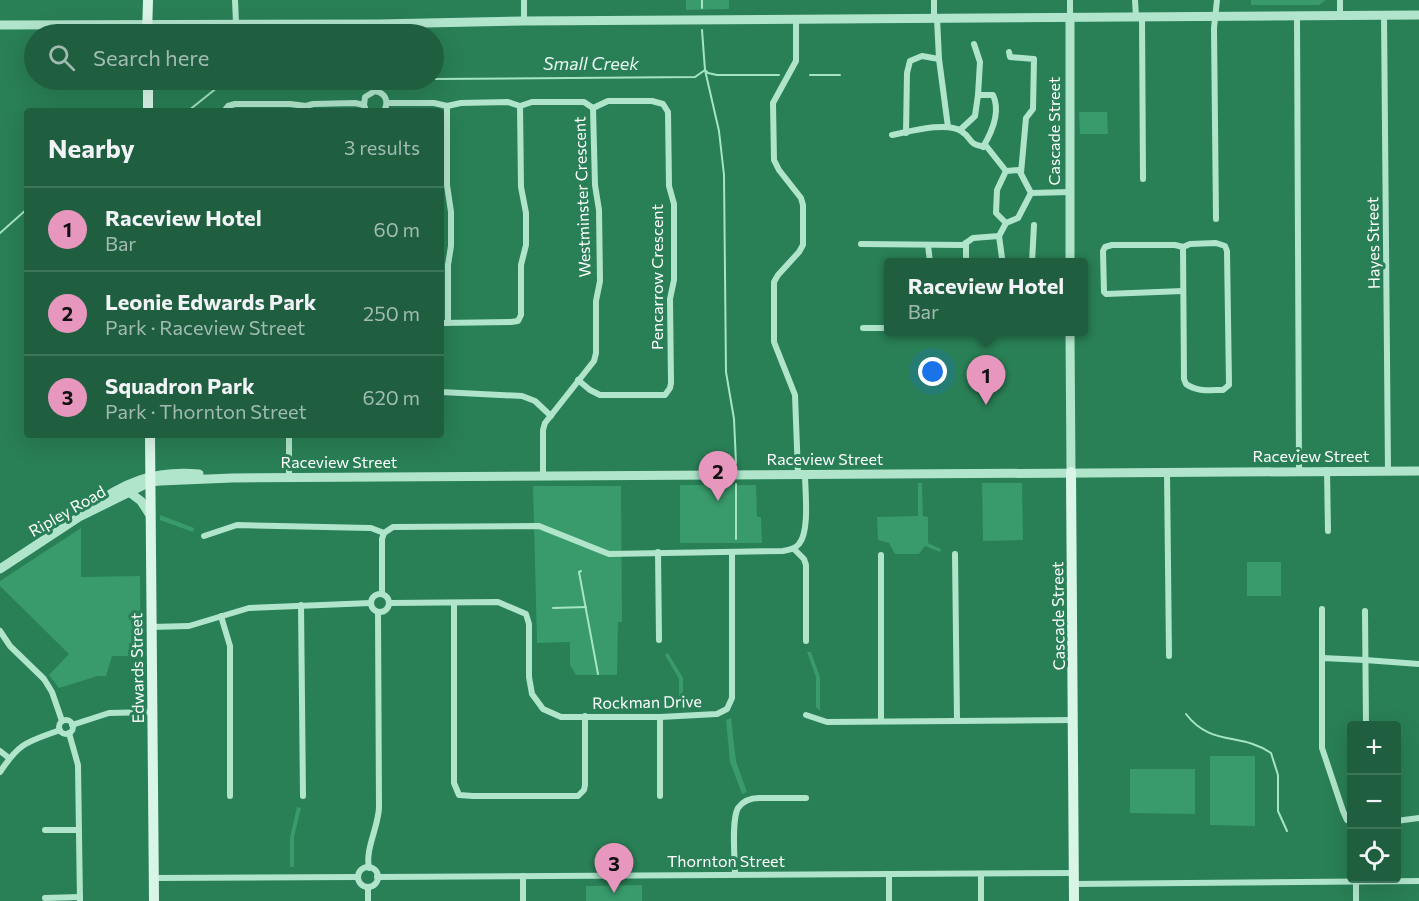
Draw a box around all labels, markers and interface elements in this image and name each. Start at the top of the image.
search box [24,24,444,90]
icon: search [45,41,78,74]
text: Search here [93,44,209,71]
water label: Small Creek [543,52,640,74]
street label: Cascade Street [1044,76,1063,185]
street label: Westminster Crescent [569,116,594,278]
text: Nearby [48,132,135,163]
text: 3 results [344,135,420,159]
street label: Hayes Street [1362,196,1383,289]
street label: Pencarrow Crescent [647,203,666,350]
text: Raceview Hotel [105,204,262,231]
text: 1 [63,217,72,241]
text: 60 m [374,217,420,241]
text: Bar [105,231,136,255]
popup [884,258,1088,336]
text: Raceview Hotel [908,272,1064,299]
text: Leonie Edwards Park [105,288,316,315]
text: Bar [908,299,939,323]
text: 2 [62,301,73,325]
text: 250 m [363,301,420,325]
text: Park · Raceview Street [105,315,305,339]
pin: 1 [966,356,1006,405]
your location [918,357,947,386]
text: Squadron Park [105,372,255,399]
text: 3 [62,385,73,409]
text: 620 m [363,385,420,409]
text: Park · Thornton Street [105,399,307,423]
street label: Raceview Street [1253,446,1370,465]
street label: Raceview Street [767,449,884,468]
street label: Raceview Street [281,452,398,471]
pin: 2 [698,452,738,501]
street label: Ripley Road [25,481,108,540]
street label: Cascade Street [1047,561,1068,671]
street label: Edwards Street [126,612,147,724]
street label: Rockman Drive [592,691,702,712]
map controls [1347,721,1401,883]
button: + [1347,721,1401,775]
button: − [1347,775,1401,829]
button: locate [1347,829,1401,883]
pin: 3 [594,844,634,893]
street label: Thornton Street [667,851,785,870]

